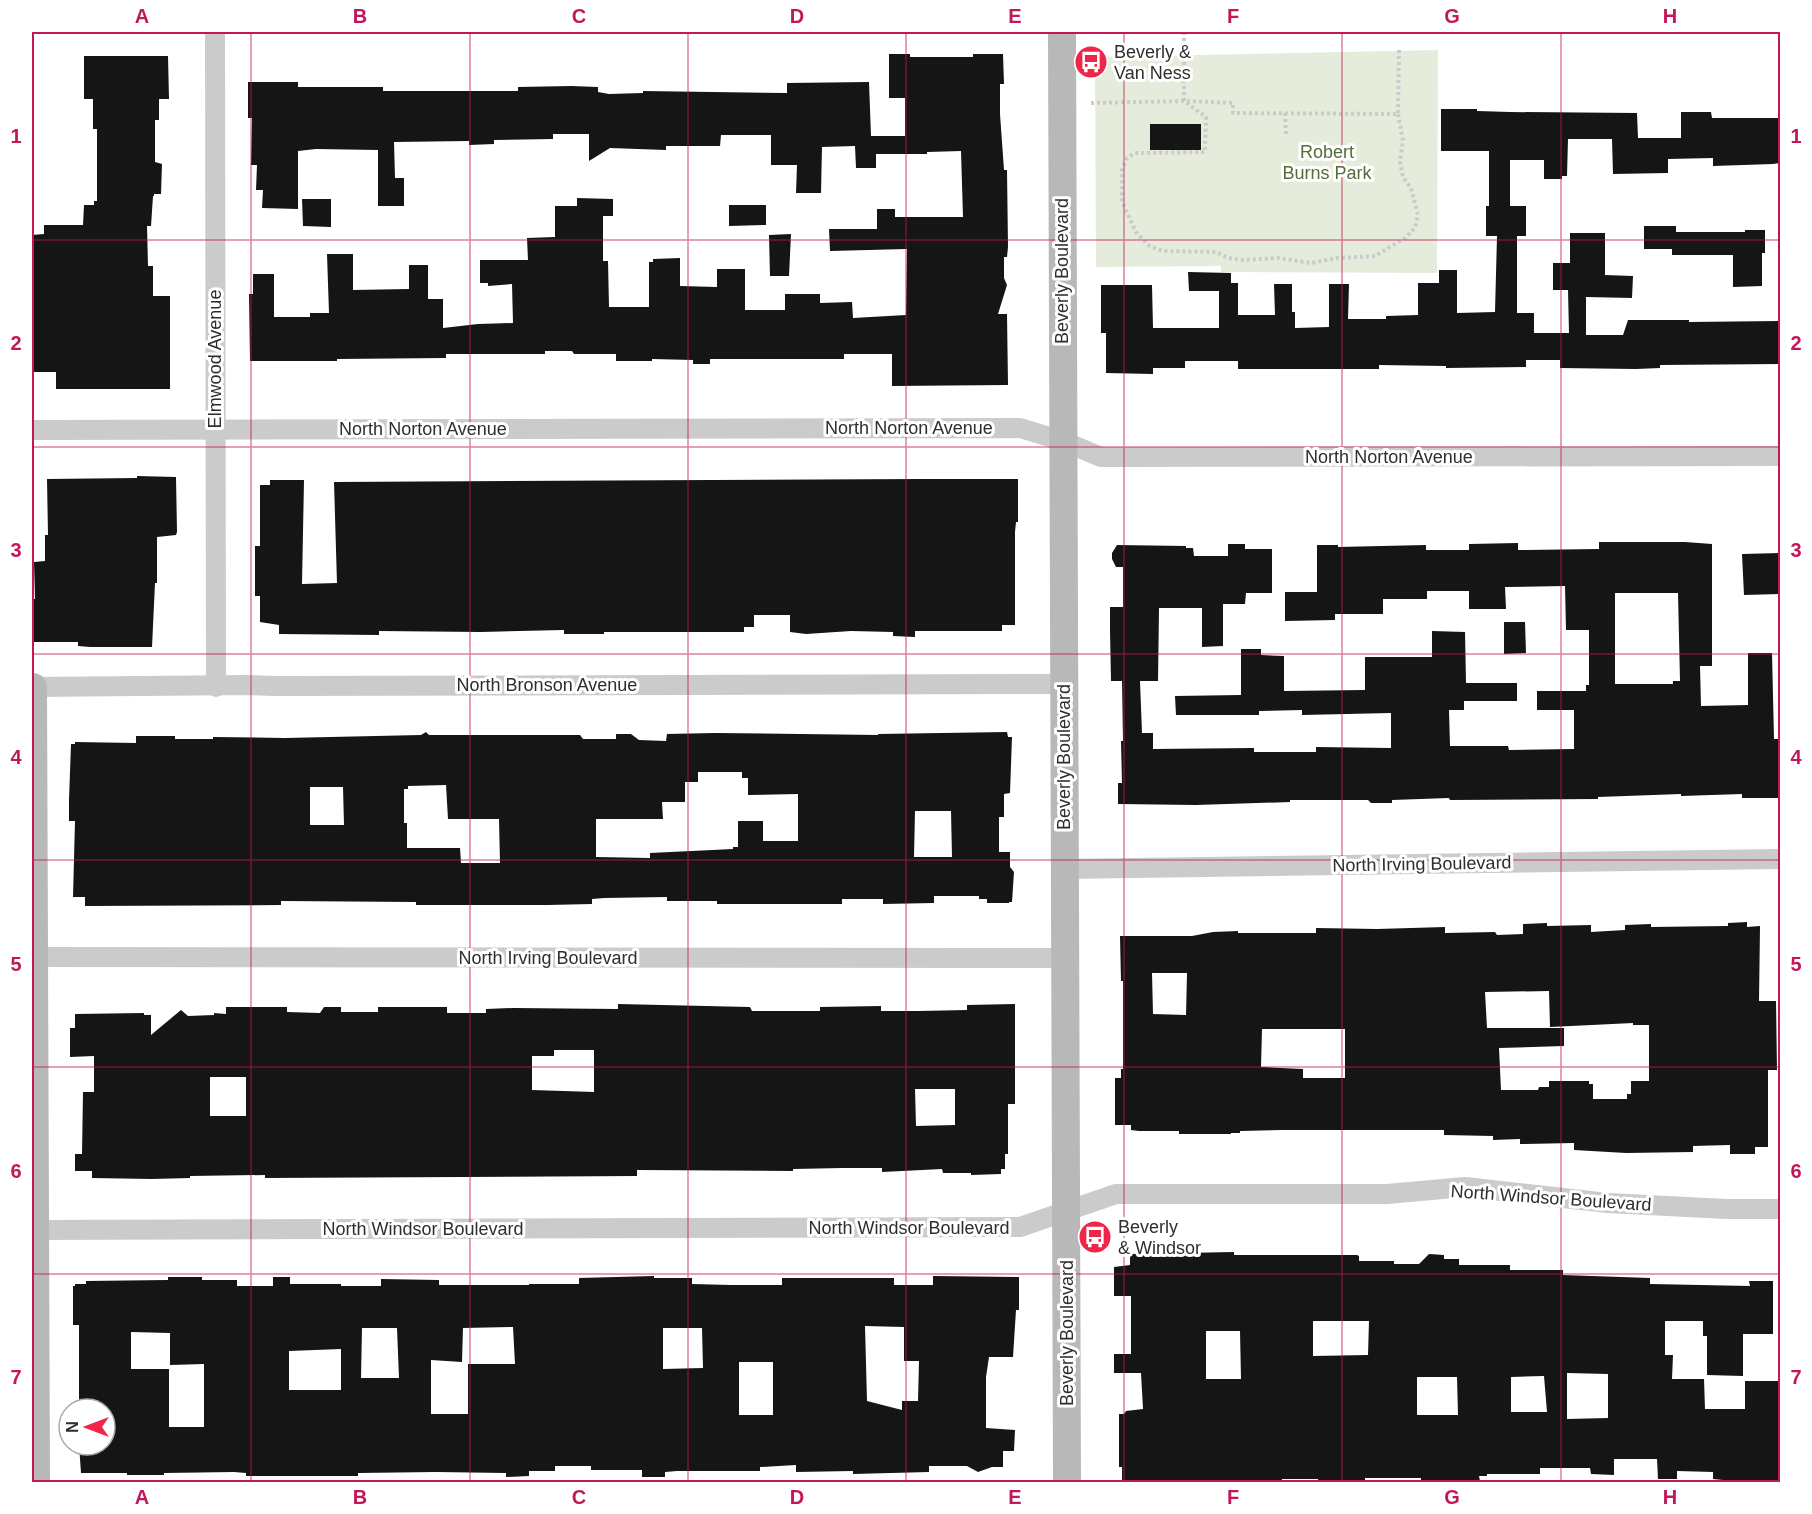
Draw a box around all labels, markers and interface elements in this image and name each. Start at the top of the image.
text: A [135,5,149,27]
text: B [353,5,367,27]
text: C [572,5,586,27]
text: D [790,5,804,27]
text: E [1008,5,1022,27]
text: F [1227,5,1239,27]
text: G [1444,5,1460,27]
text: H [1663,5,1677,27]
place label: Beverly & Van Ness [1114,42,1191,83]
bus stop icon: Beverly & Van Ness [1073,44,1109,80]
text: 1 [10,125,22,147]
text: 1 [1790,125,1802,147]
park label: Robert Burns Park [1282,142,1373,183]
street label: Beverly Boulevard [1052,198,1072,344]
street label: Elmwood Avenue [205,290,225,428]
text: 2 [10,332,22,354]
text: 2 [1790,332,1802,354]
street label: North Norton Avenue [825,418,993,438]
street label: North Norton Avenue [339,419,507,439]
street label: North Norton Avenue [1305,447,1473,467]
text: 3 [10,539,22,561]
text: 3 [1790,539,1802,561]
street label: North Bronson Avenue [457,675,637,695]
street label: Beverly Boulevard [1054,684,1074,830]
text: 4 [10,746,22,768]
text: 4 [1790,746,1802,768]
street label: North Irving Boulevard [1332,852,1512,876]
street label: North Irving Boulevard [458,948,638,968]
text: 5 [10,953,22,975]
text: 5 [1790,953,1802,975]
text: 6 [10,1160,22,1182]
text: 6 [1790,1160,1802,1182]
street label: North Windsor Boulevard [1450,1181,1652,1215]
place label: Beverly & Windsor [1118,1217,1201,1258]
street label: North Windsor Boulevard [808,1218,1010,1238]
street label: North Windsor Boulevard [322,1219,524,1239]
bus stop icon: Beverly & Windsor [1077,1219,1113,1255]
street label: Beverly Boulevard [1057,1260,1077,1406]
text: 7 [10,1366,22,1388]
text: 7 [1790,1366,1802,1388]
north arrow [57,1397,117,1457]
text: N [64,1421,81,1433]
text: A [135,1486,149,1508]
text: B [353,1486,367,1508]
text: C [572,1486,586,1508]
text: D [790,1486,804,1508]
text: E [1008,1486,1022,1508]
text: F [1227,1486,1239,1508]
text: G [1444,1486,1460,1508]
text: H [1663,1486,1677,1508]

